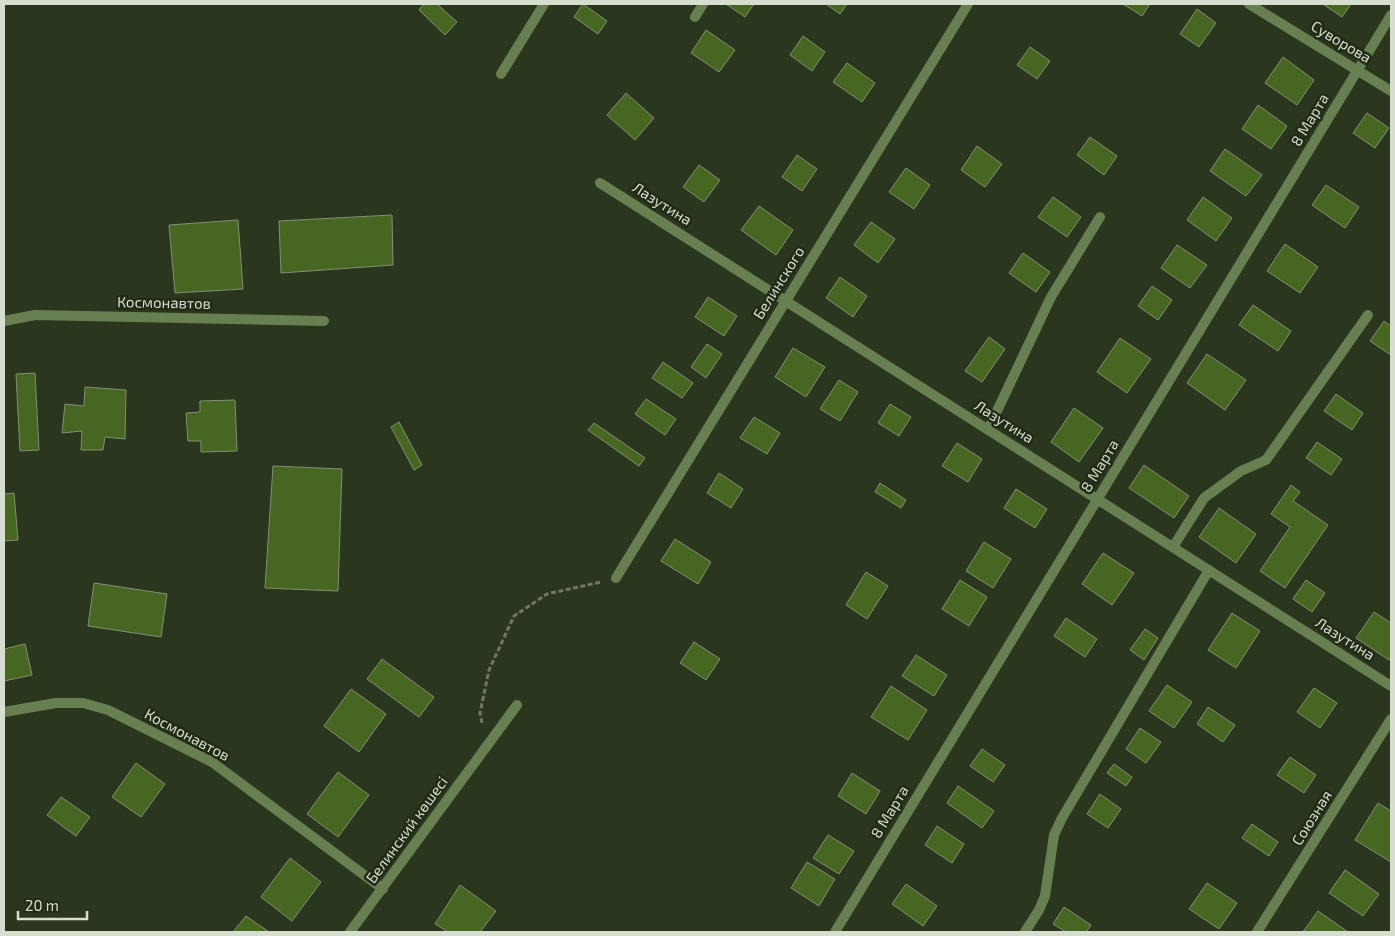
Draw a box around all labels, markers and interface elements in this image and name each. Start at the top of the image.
street label: Суворова [1308,16,1375,67]
street label: 8 Марта [1286,90,1332,149]
street label: Лазутина [629,178,696,229]
street label: Белинского [749,243,808,322]
street label: Космонавтов [117,292,211,312]
street label: Лазутина [971,396,1038,447]
street label: 8 Марта [1076,436,1122,495]
street label: Лазутина [1312,613,1379,664]
street label: Космонавтов [142,704,233,764]
street label: Белинский көшесі [362,773,451,886]
street label: 8 Марта [866,782,912,841]
street label: Союзная [1287,787,1335,848]
scale bar [18,888,86,920]
text: 20 m [25,896,59,914]

